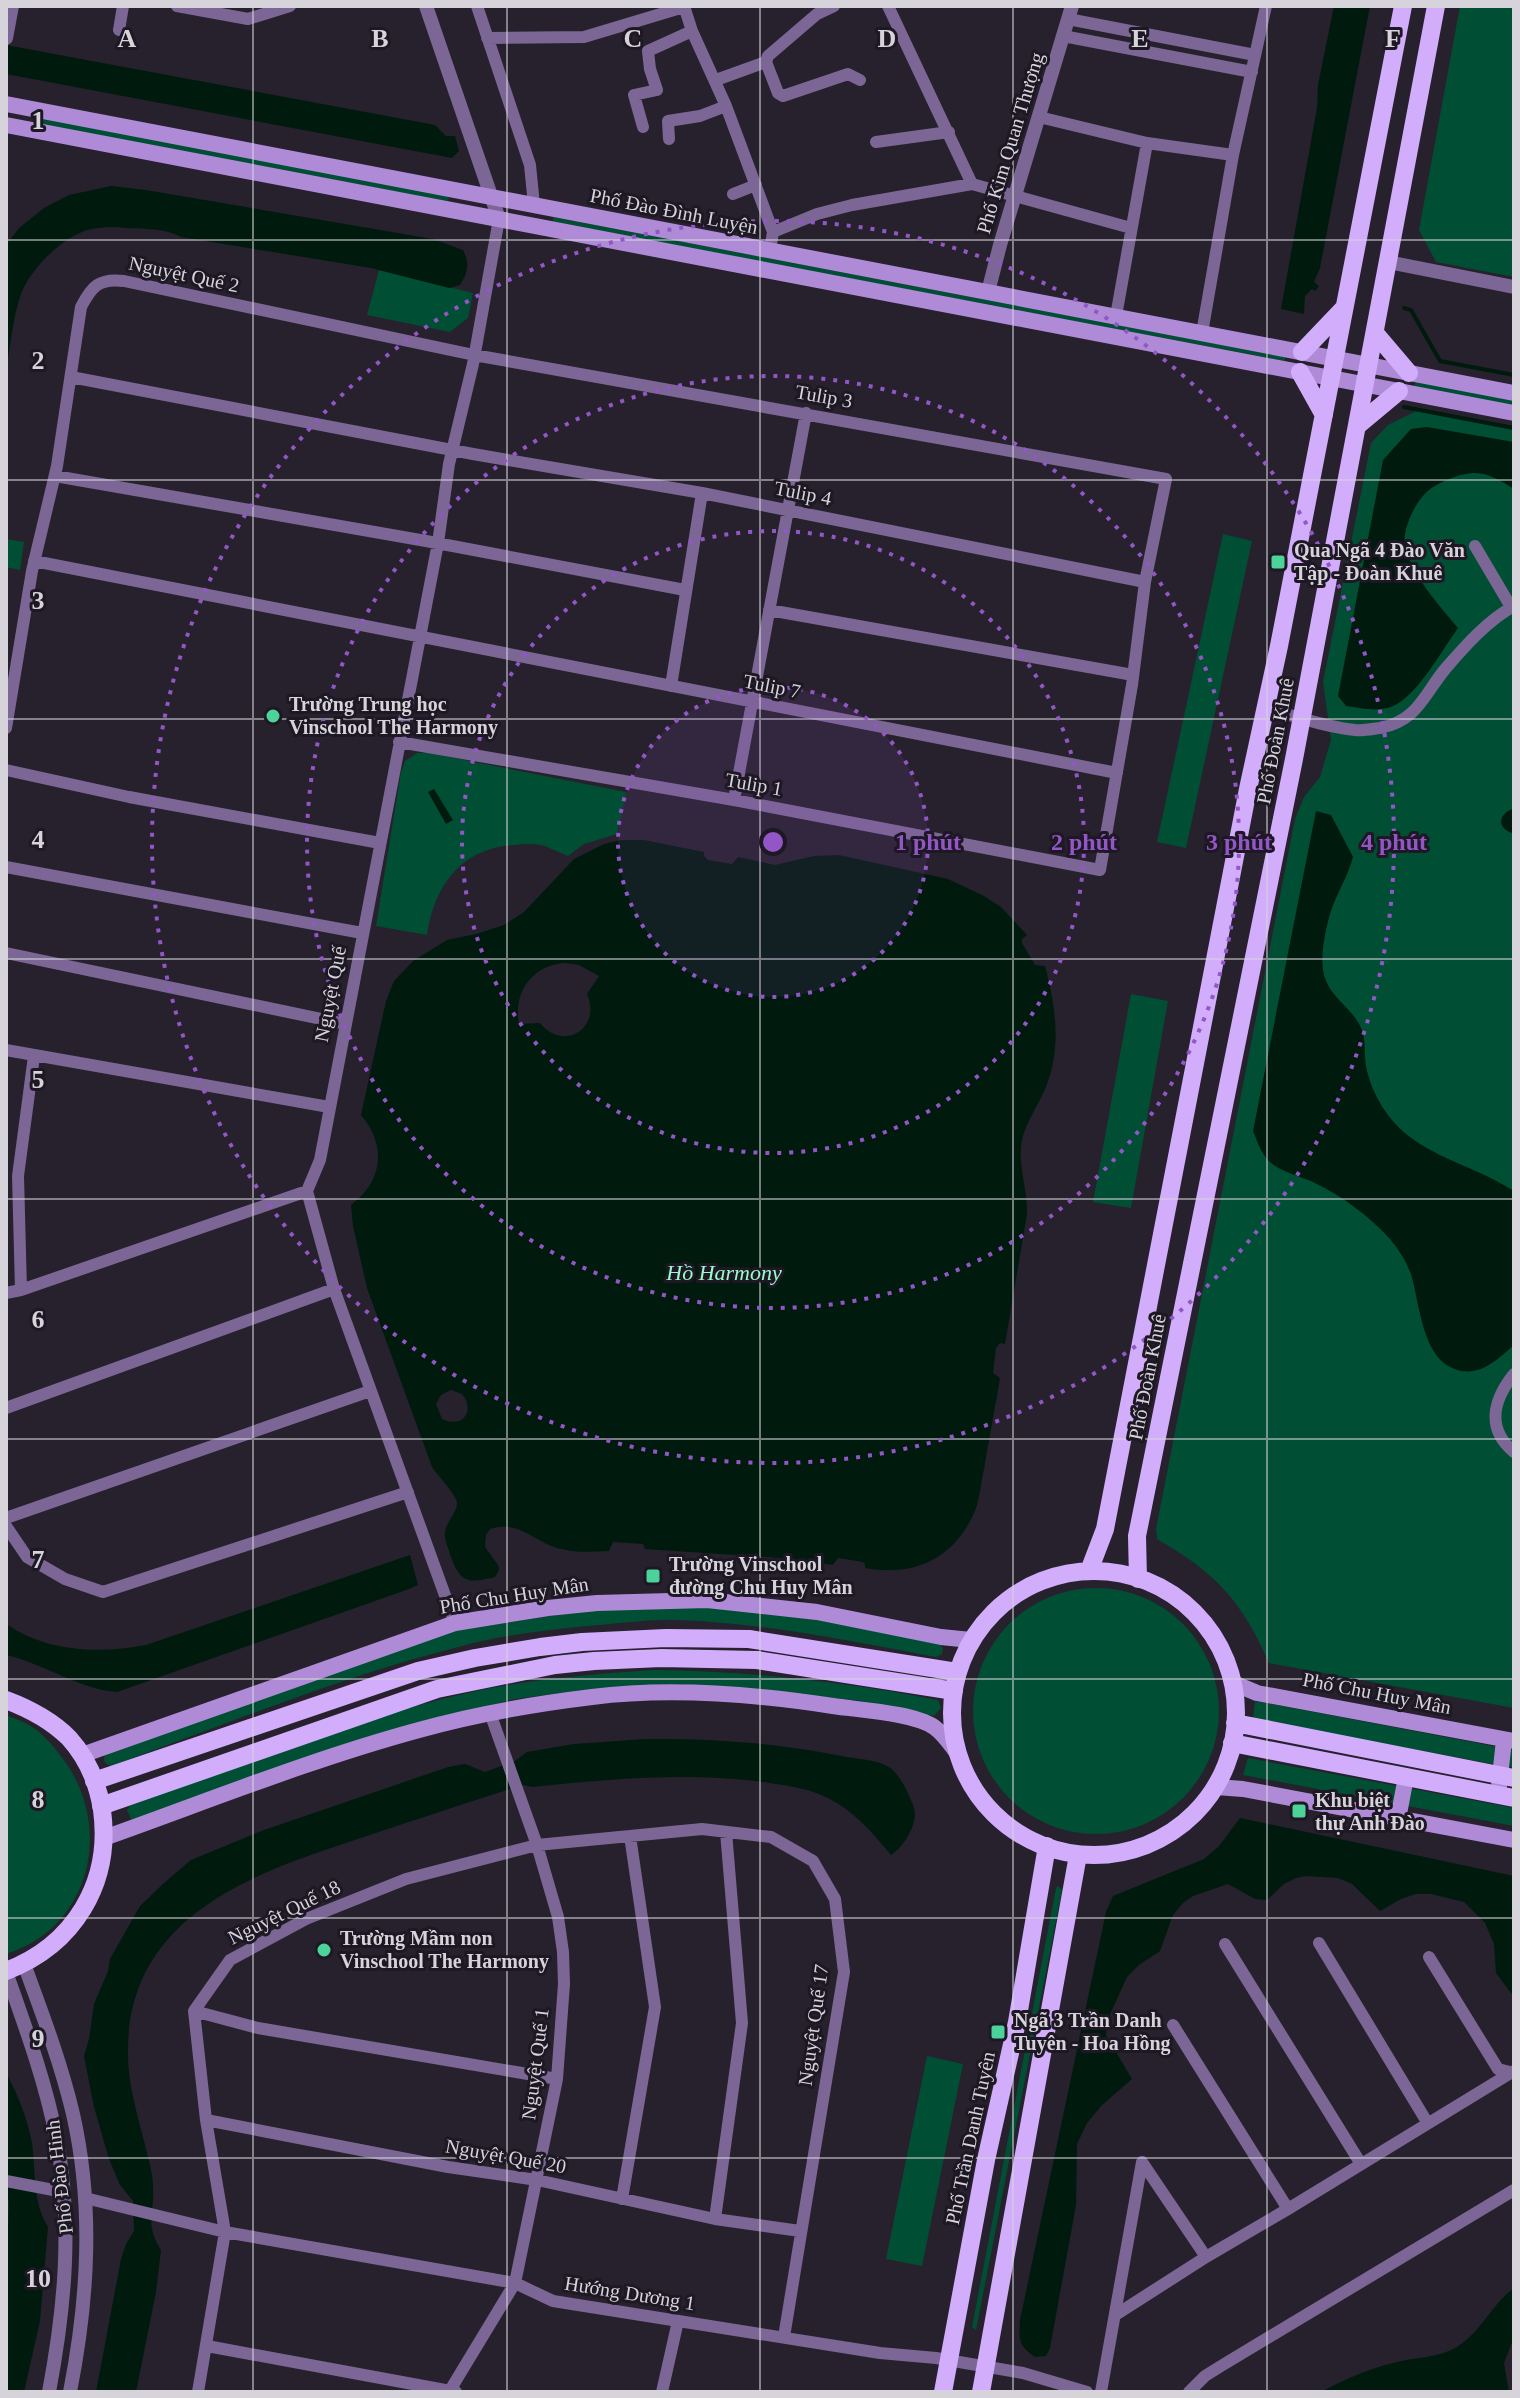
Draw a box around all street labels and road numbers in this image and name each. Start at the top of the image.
street label: Phố Kim Quan Thượng [972,50,1049,237]
street label: Phố Đào Đình Luyện [588,184,760,239]
street label: Nguyệt Quế 2 [127,252,241,297]
street label: Tulip 3 [794,380,854,413]
street label: Tulip 4 [772,477,833,510]
street label: Tulip 7 [741,670,802,703]
street label: Phố Đoàn Khuê [1252,676,1298,806]
street label: Tulip 1 [724,768,784,801]
street label: Nguyệt Quế [310,943,351,1044]
street label: Phố Đoàn Khuê [1124,1312,1170,1442]
street label: Phố Chu Huy Mân [438,1572,590,1619]
street label: Phố Chu Huy Mân [1301,1668,1453,1719]
street label: Nguyệt Quế 18 [224,1875,344,1950]
street label: Nguyệt Quế 17 [794,1963,833,2087]
street label: Nguyệt Quế 1 [517,2007,554,2121]
street label: Phố Trần Danh Tuyên [941,2050,1000,2227]
street label: Phố Đào Hinh [41,2119,77,2235]
street label: Nguyệt Quế 20 [444,2135,568,2178]
street label: Hướng Dương 1 [563,2272,697,2315]

